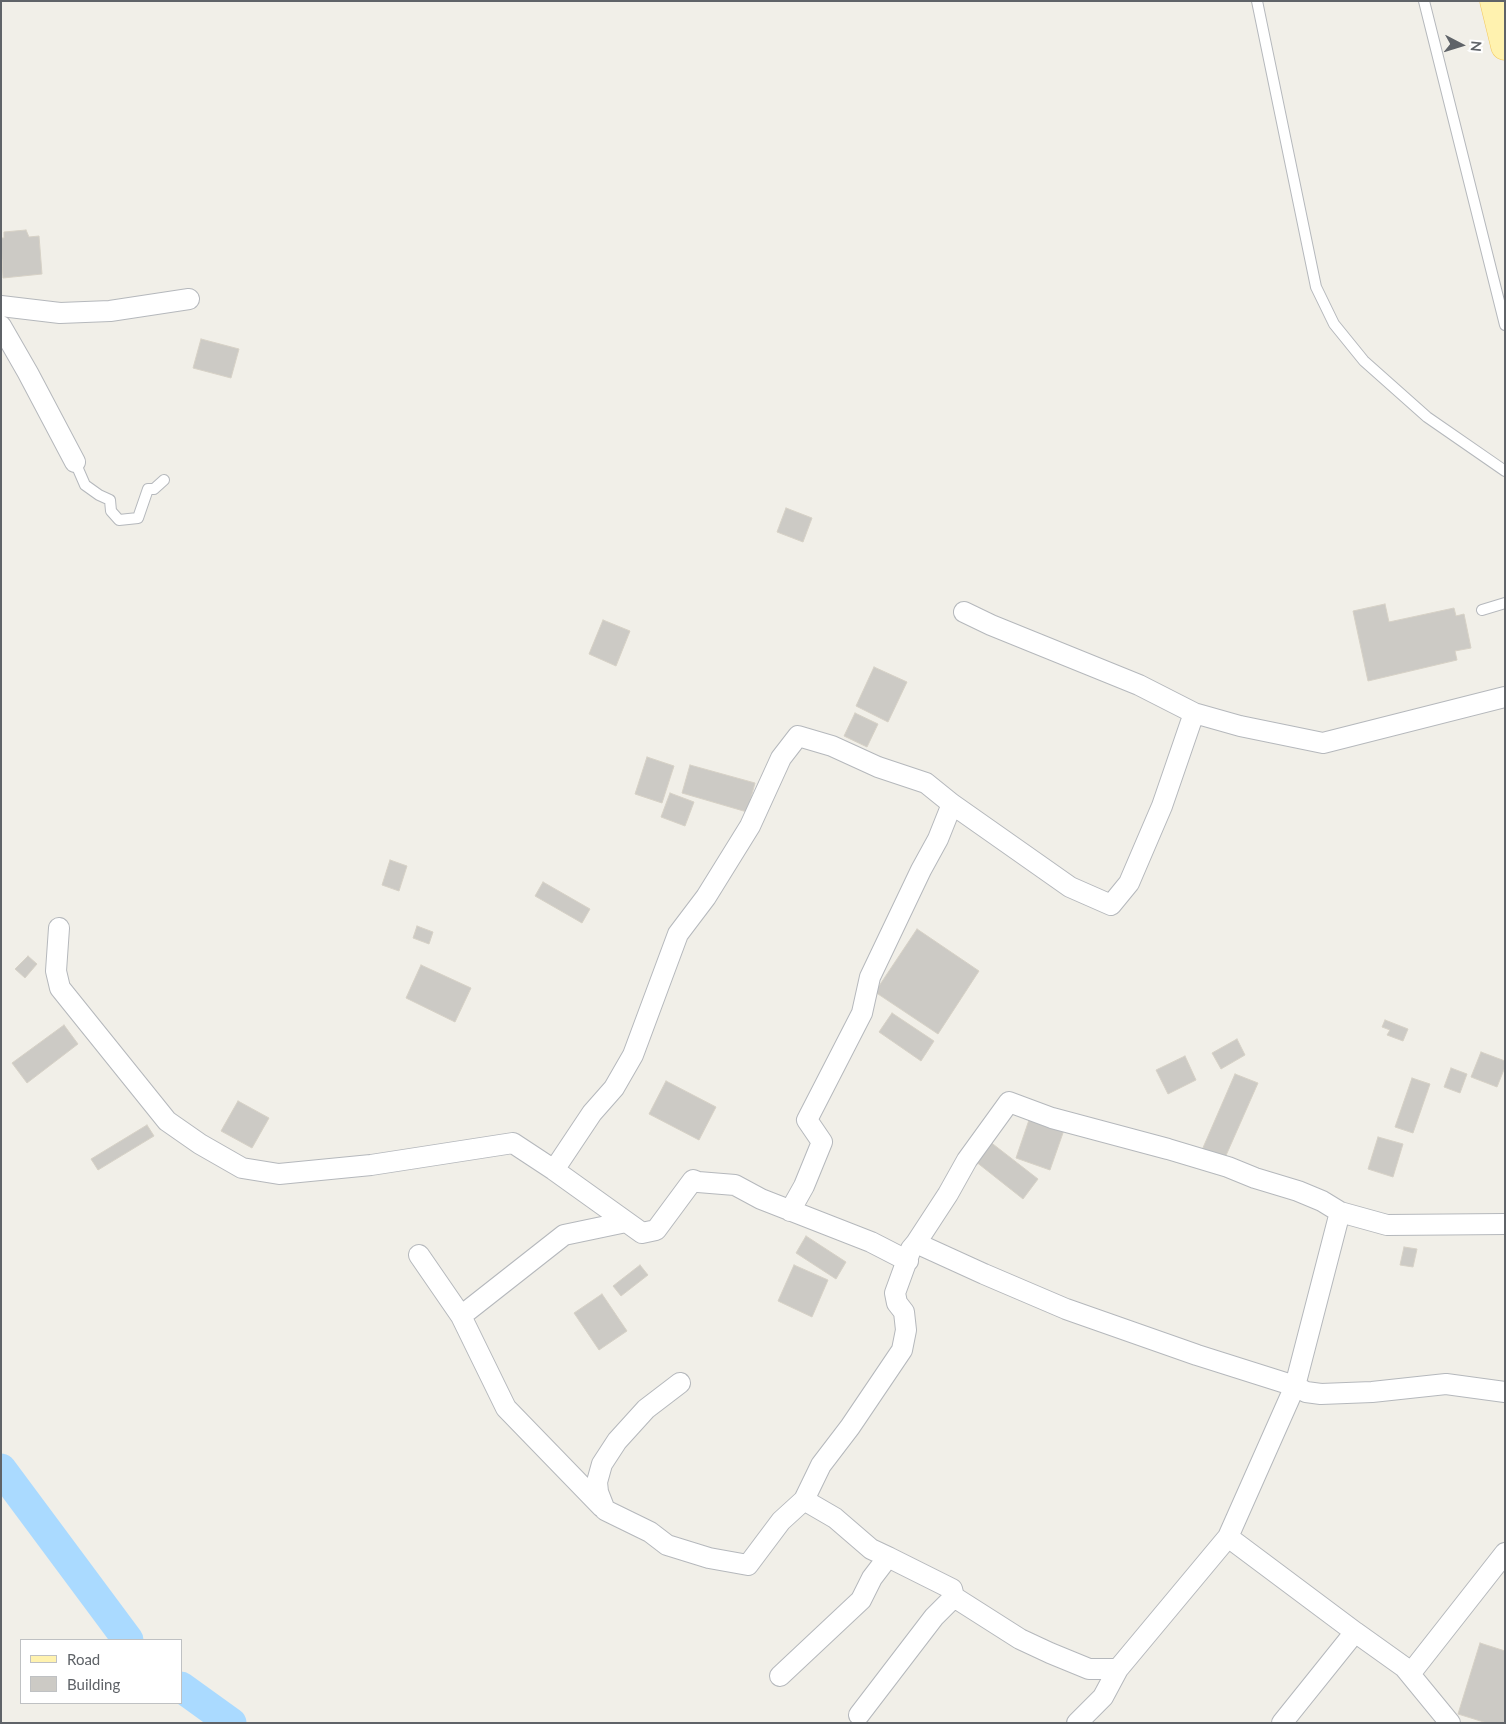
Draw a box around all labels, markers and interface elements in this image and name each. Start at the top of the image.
north arrow [1436,20,1486,70]
text: N [1468,40,1485,52]
legend [20,1639,182,1704]
text: Road [67,1650,100,1668]
text: Building [67,1675,120,1693]

